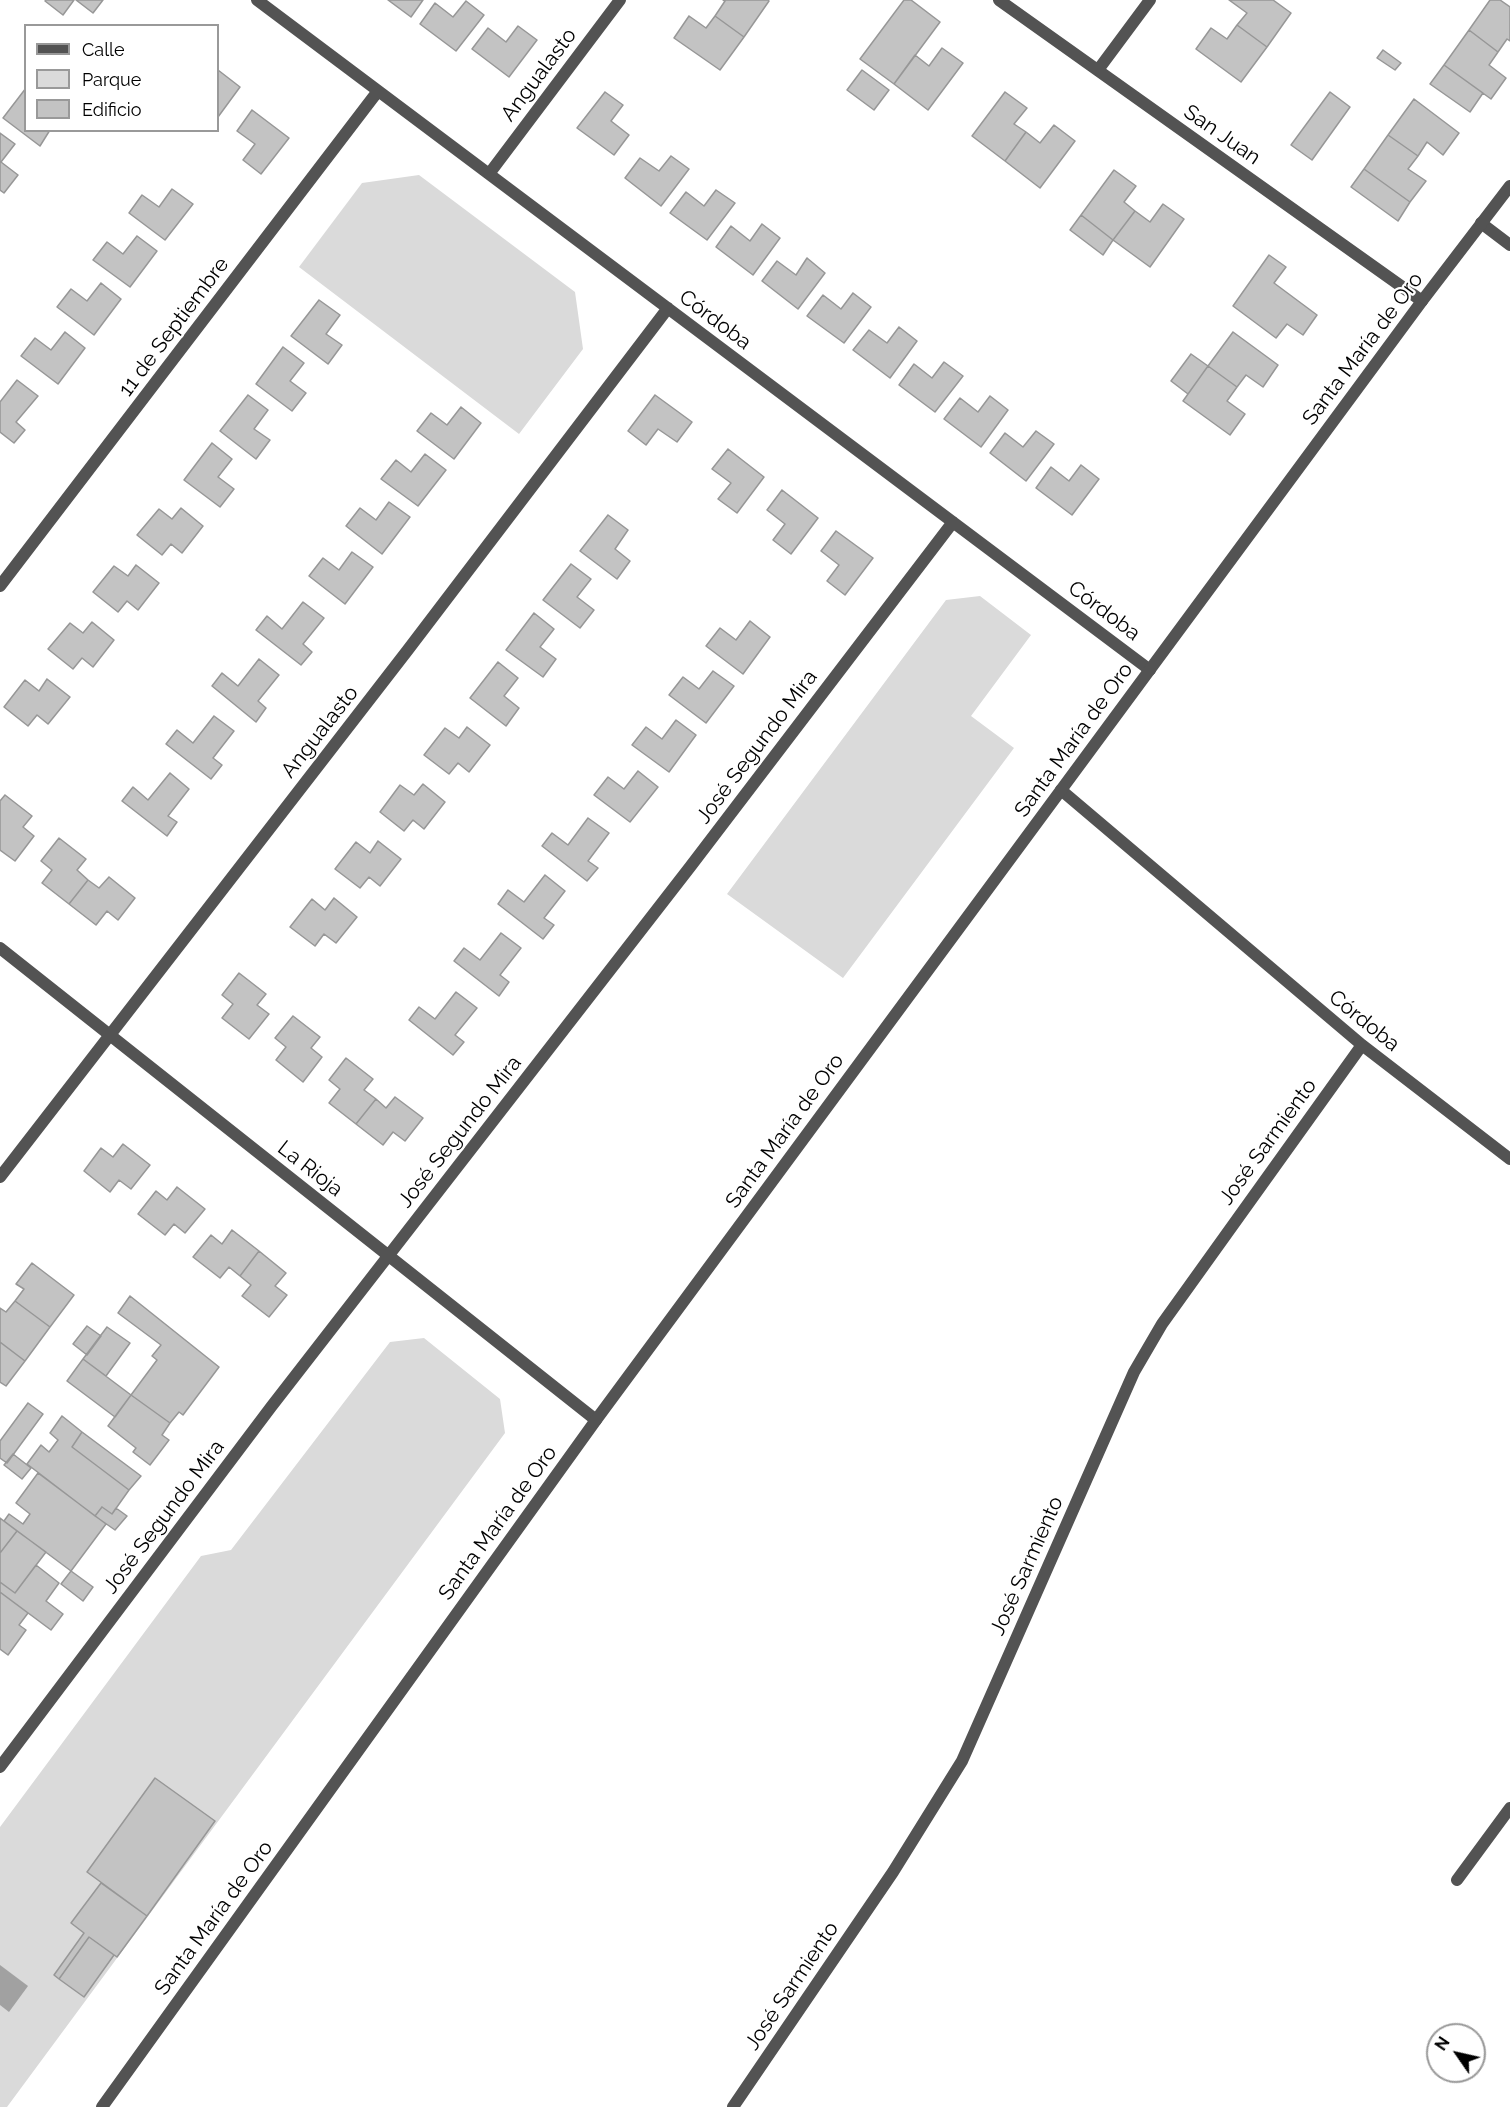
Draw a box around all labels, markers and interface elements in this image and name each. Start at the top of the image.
street label: Angualasto [496,23,582,127]
legend [24,24,219,132]
text: Calle [82,39,125,60]
text: Parque [82,69,141,90]
text: Edificio [82,99,141,120]
street label: San Juan [1179,99,1265,171]
street label: 11 de Septiembre [114,253,234,401]
street label: Santa María de Oro [1297,268,1429,430]
street label: Córdoba [674,285,756,355]
street label: Córdoba [1063,576,1145,646]
street label: Santa María de Oro [1010,658,1138,822]
street label: José Segundo Mira [691,665,823,829]
street label: Angualasto [276,681,364,783]
street label: Córdoba [1323,985,1405,1057]
street label: Santa María de Oro [721,1049,849,1213]
street label: José Segundo Mira [393,1051,527,1213]
street label: José Sarmiento [1214,1074,1322,1210]
street label: La Rioja [272,1136,348,1202]
street label: José Segundo Mira [98,1435,230,1599]
street label: Santa María de Oro [434,1441,562,1605]
street label: José Sarmiento [985,1493,1069,1639]
street label: Santa María de Oro [150,1836,278,2000]
street label: José Sarmiento [740,1917,844,2055]
north arrow [1426,2023,1486,2083]
text: N [1431,2033,1454,2054]

